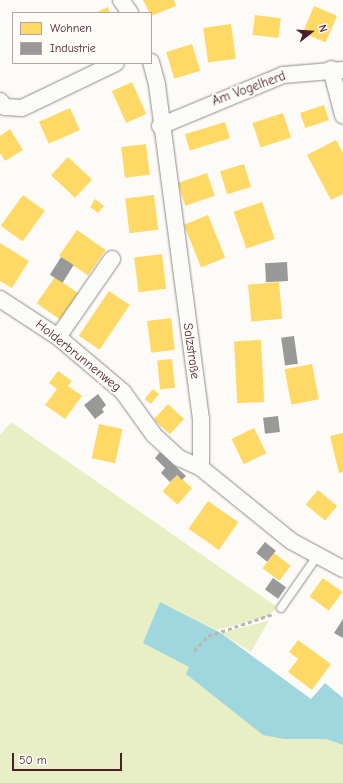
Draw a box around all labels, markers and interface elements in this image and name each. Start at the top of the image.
legend [12,12,152,64]
north arrow [291,12,331,52]
text: Wohnen [50,21,92,35]
text: N [316,23,330,34]
text: Industrie [50,41,96,55]
street label: Am Vogelherd [210,68,288,110]
street label: Holderbrunnenweg [32,317,124,395]
street label: Salzstraße [179,322,203,380]
scale bar [14,745,124,771]
text: 50 m [19,753,47,767]

